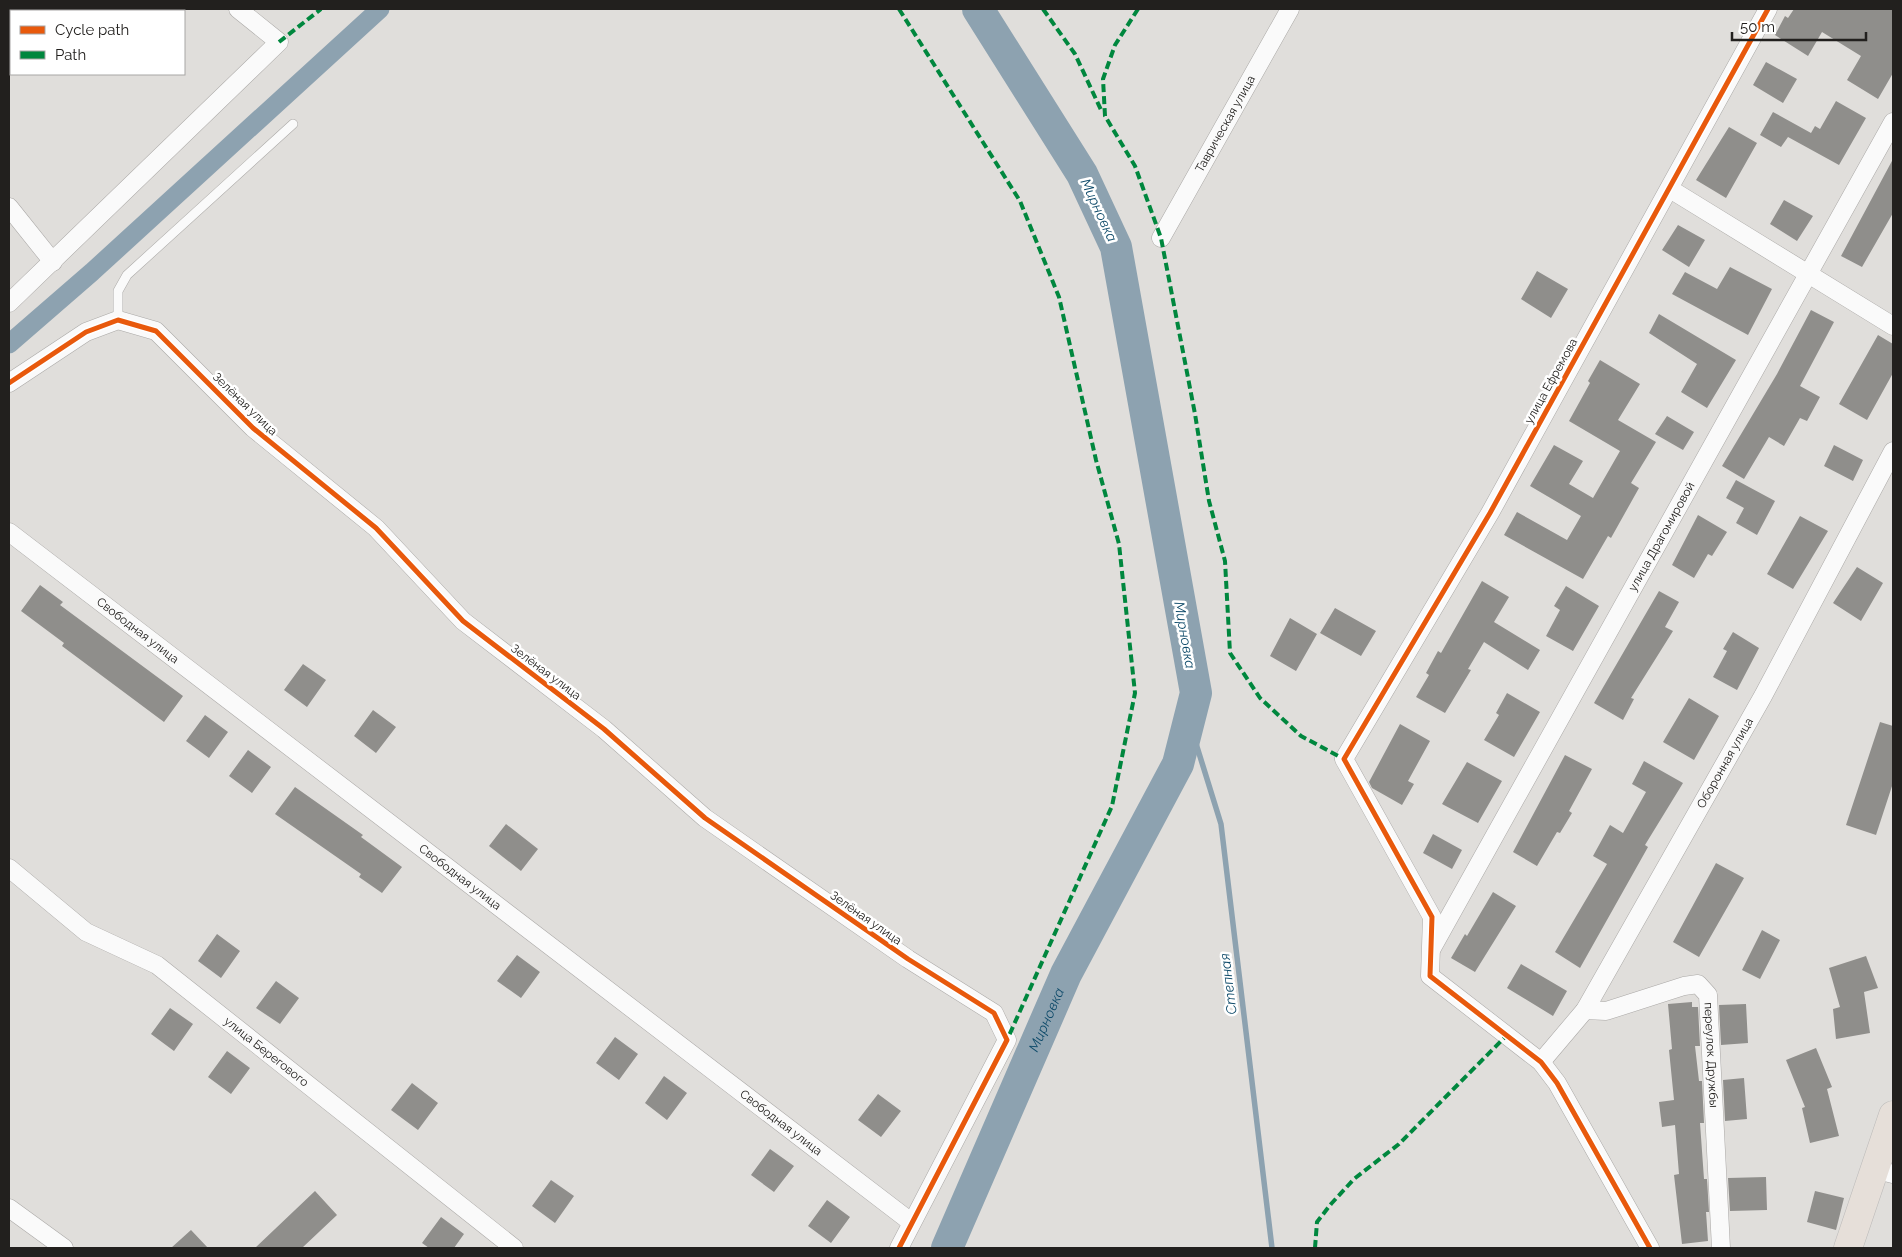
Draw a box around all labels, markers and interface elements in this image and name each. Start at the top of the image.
legend [10,10,185,75]
scale bar [1732,10,1866,42]
text: 50 m [1740,18,1775,36]
text: Cycle path [55,21,129,39]
text: Path [55,46,86,64]
street label: Таврическая улица [1192,73,1258,175]
water label: Мирновка [1077,176,1121,244]
street label: улица Ефремова [1522,336,1580,426]
street label: Зелёная улица [210,370,280,438]
street label: улица Драгомировой [1625,480,1698,594]
street label: Свободная улица [94,595,182,666]
water label: Мирновка [1171,600,1199,670]
street label: Зелёная улица [508,641,584,703]
street label: Оборонная улица [1694,715,1756,811]
street label: Свободная улица [416,841,504,913]
street label: Зелёная улица [828,888,904,948]
water label: Степная [1216,952,1240,1016]
water label: Мирновка [1025,985,1067,1054]
street label: переулок Дружбы [1701,1002,1721,1108]
street label: улица Берегового [221,1014,311,1089]
street label: Свободная улица [737,1087,825,1158]

